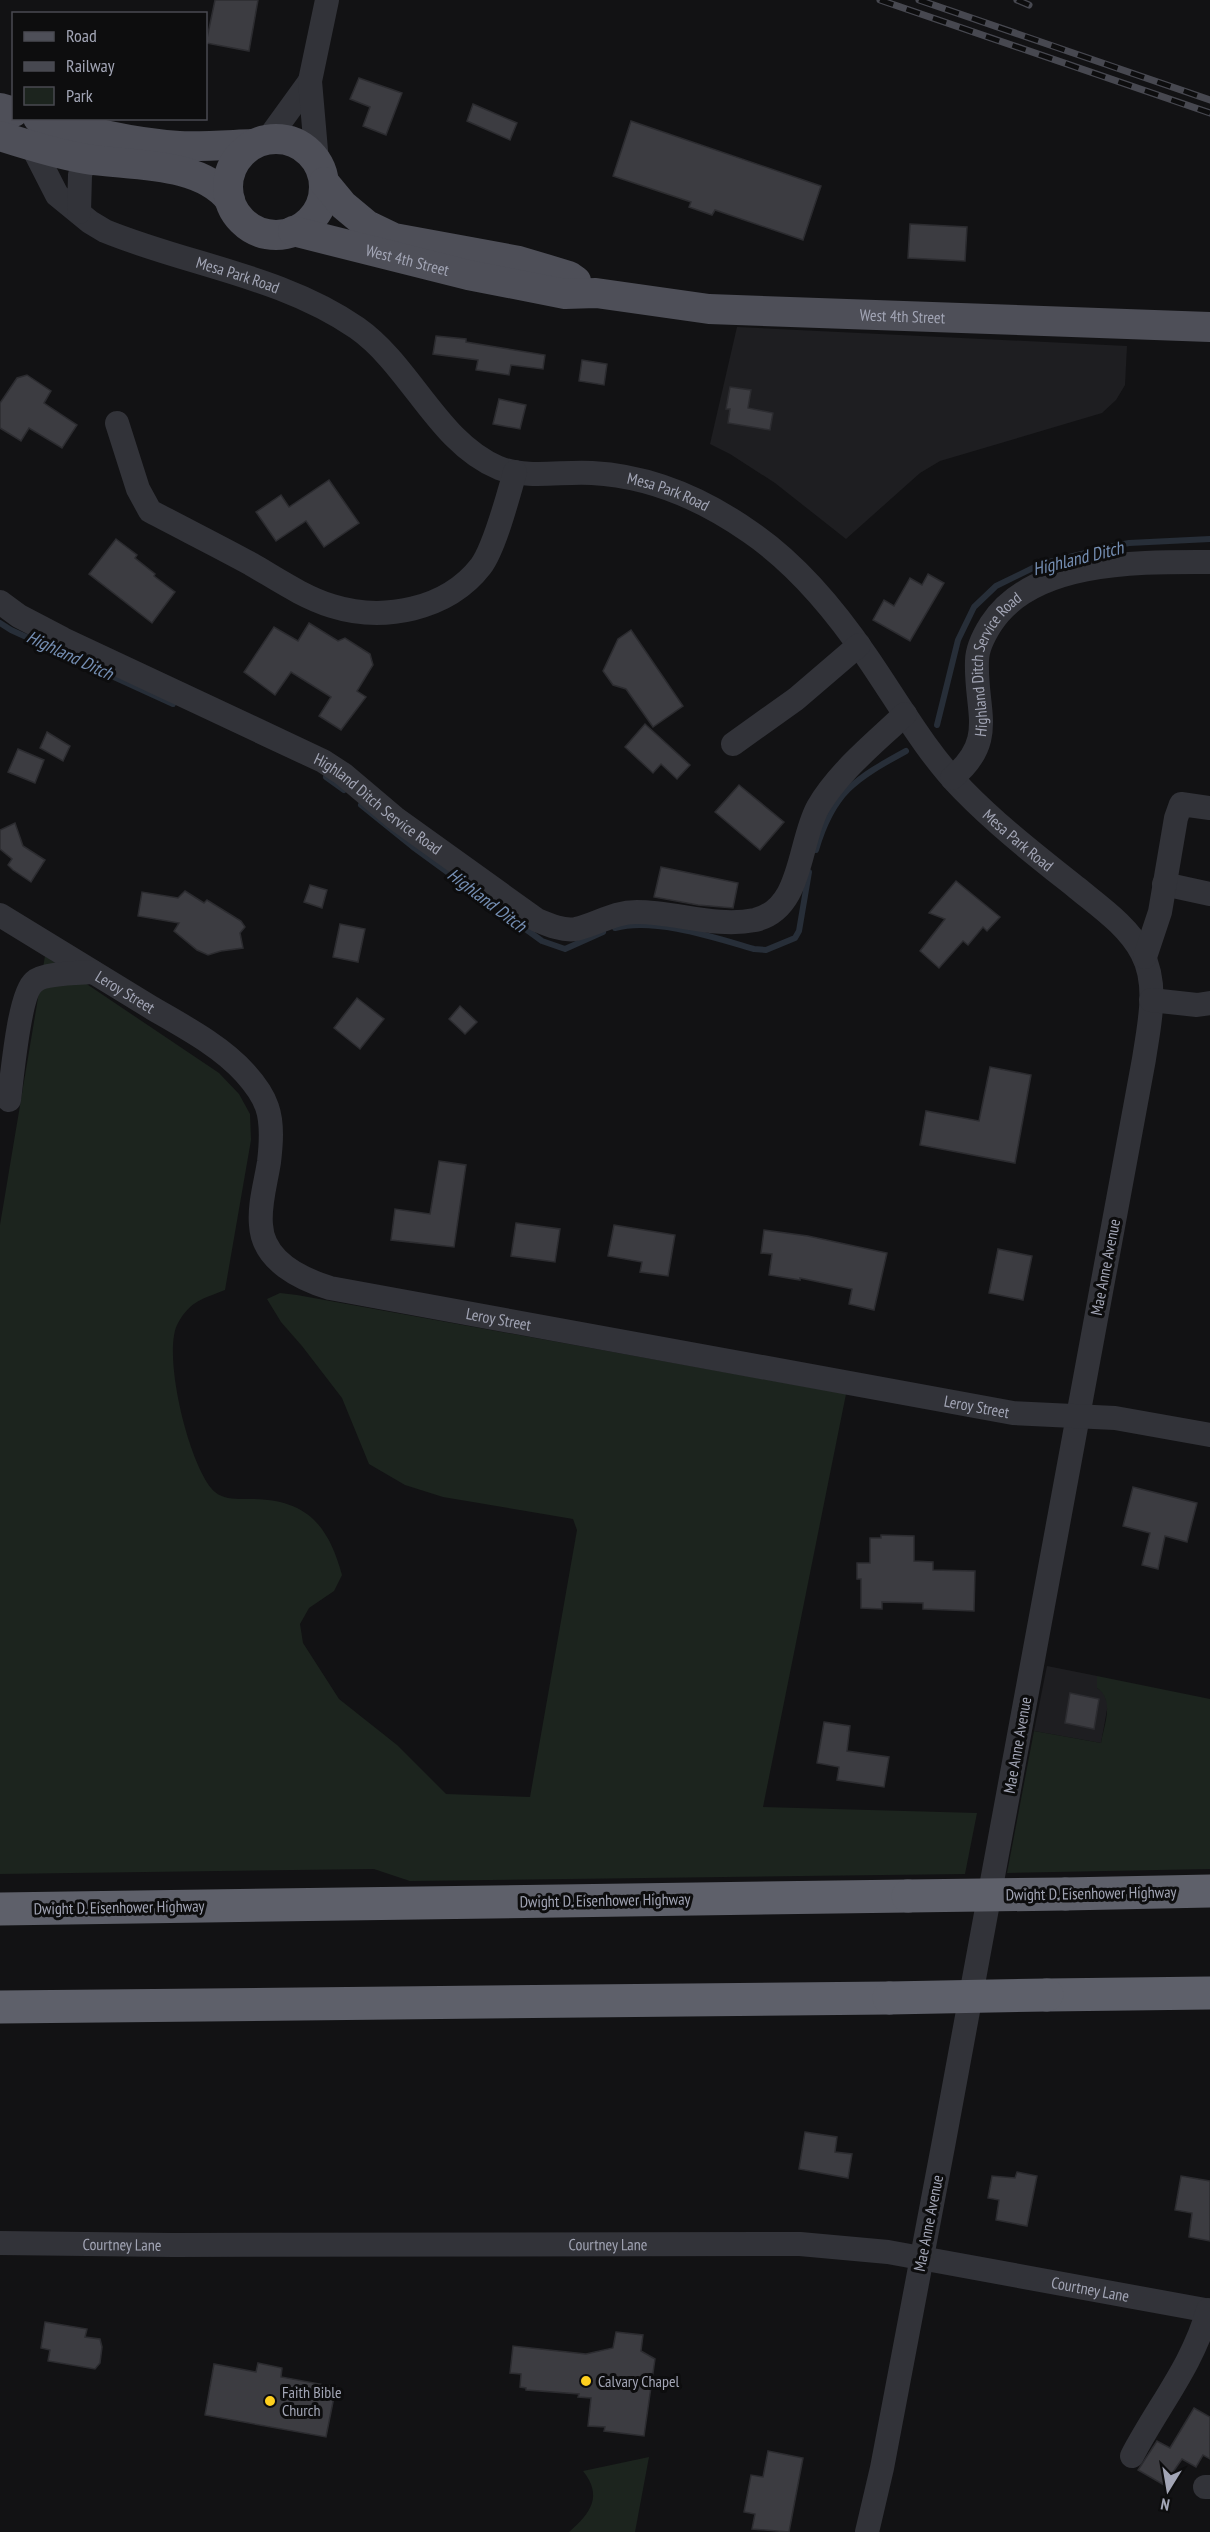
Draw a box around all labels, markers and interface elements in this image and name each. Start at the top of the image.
legend [12,12,207,120]
text: Road [66,24,97,47]
text: Railway [66,54,115,77]
text: Park [66,84,93,107]
street label: West 4th Street [364,240,452,280]
street label: Mesa Park Road [194,252,282,297]
street label: West 4th Street [859,304,946,327]
street label: Mesa Park Road [626,468,713,515]
water label: Highland Ditch [1030,535,1127,580]
street label: Highland Ditch Service Road [967,587,1025,738]
water label: Highland Ditch [23,625,118,685]
street label: Highland Ditch Service Road [311,748,446,859]
street label: Mesa Park Road [979,805,1058,876]
water label: Highland Ditch [443,863,532,938]
street label: Leroy Street [92,966,159,1018]
street label: Mae Anne Avenue [1086,1217,1124,1317]
street label: Leroy Street [464,1303,533,1335]
street label: Leroy Street [943,1391,1011,1422]
street label: Mae Anne Avenue [999,1695,1035,1795]
street label: Dwight D. Eisenhower Highway [1005,1882,1177,1904]
street label: Dwight D. Eisenhower Highway [519,1889,691,1911]
street label: Dwight D. Eisenhower Highway [33,1896,205,1918]
street label: Mae Anne Avenue [909,2173,947,2273]
street label: Courtney Lane [82,2234,161,2255]
street label: Courtney Lane [569,2234,647,2254]
street label: Courtney Lane [1050,2272,1131,2306]
place label: Calvary Chapel [598,2371,680,2391]
marker: Calvary Chapel [579,2374,593,2388]
place label: Faith Bible Church [282,2382,342,2420]
marker: Faith Bible Church [263,2394,277,2408]
north arrow [1138,2460,1198,2520]
text: N [1159,2494,1171,2515]

